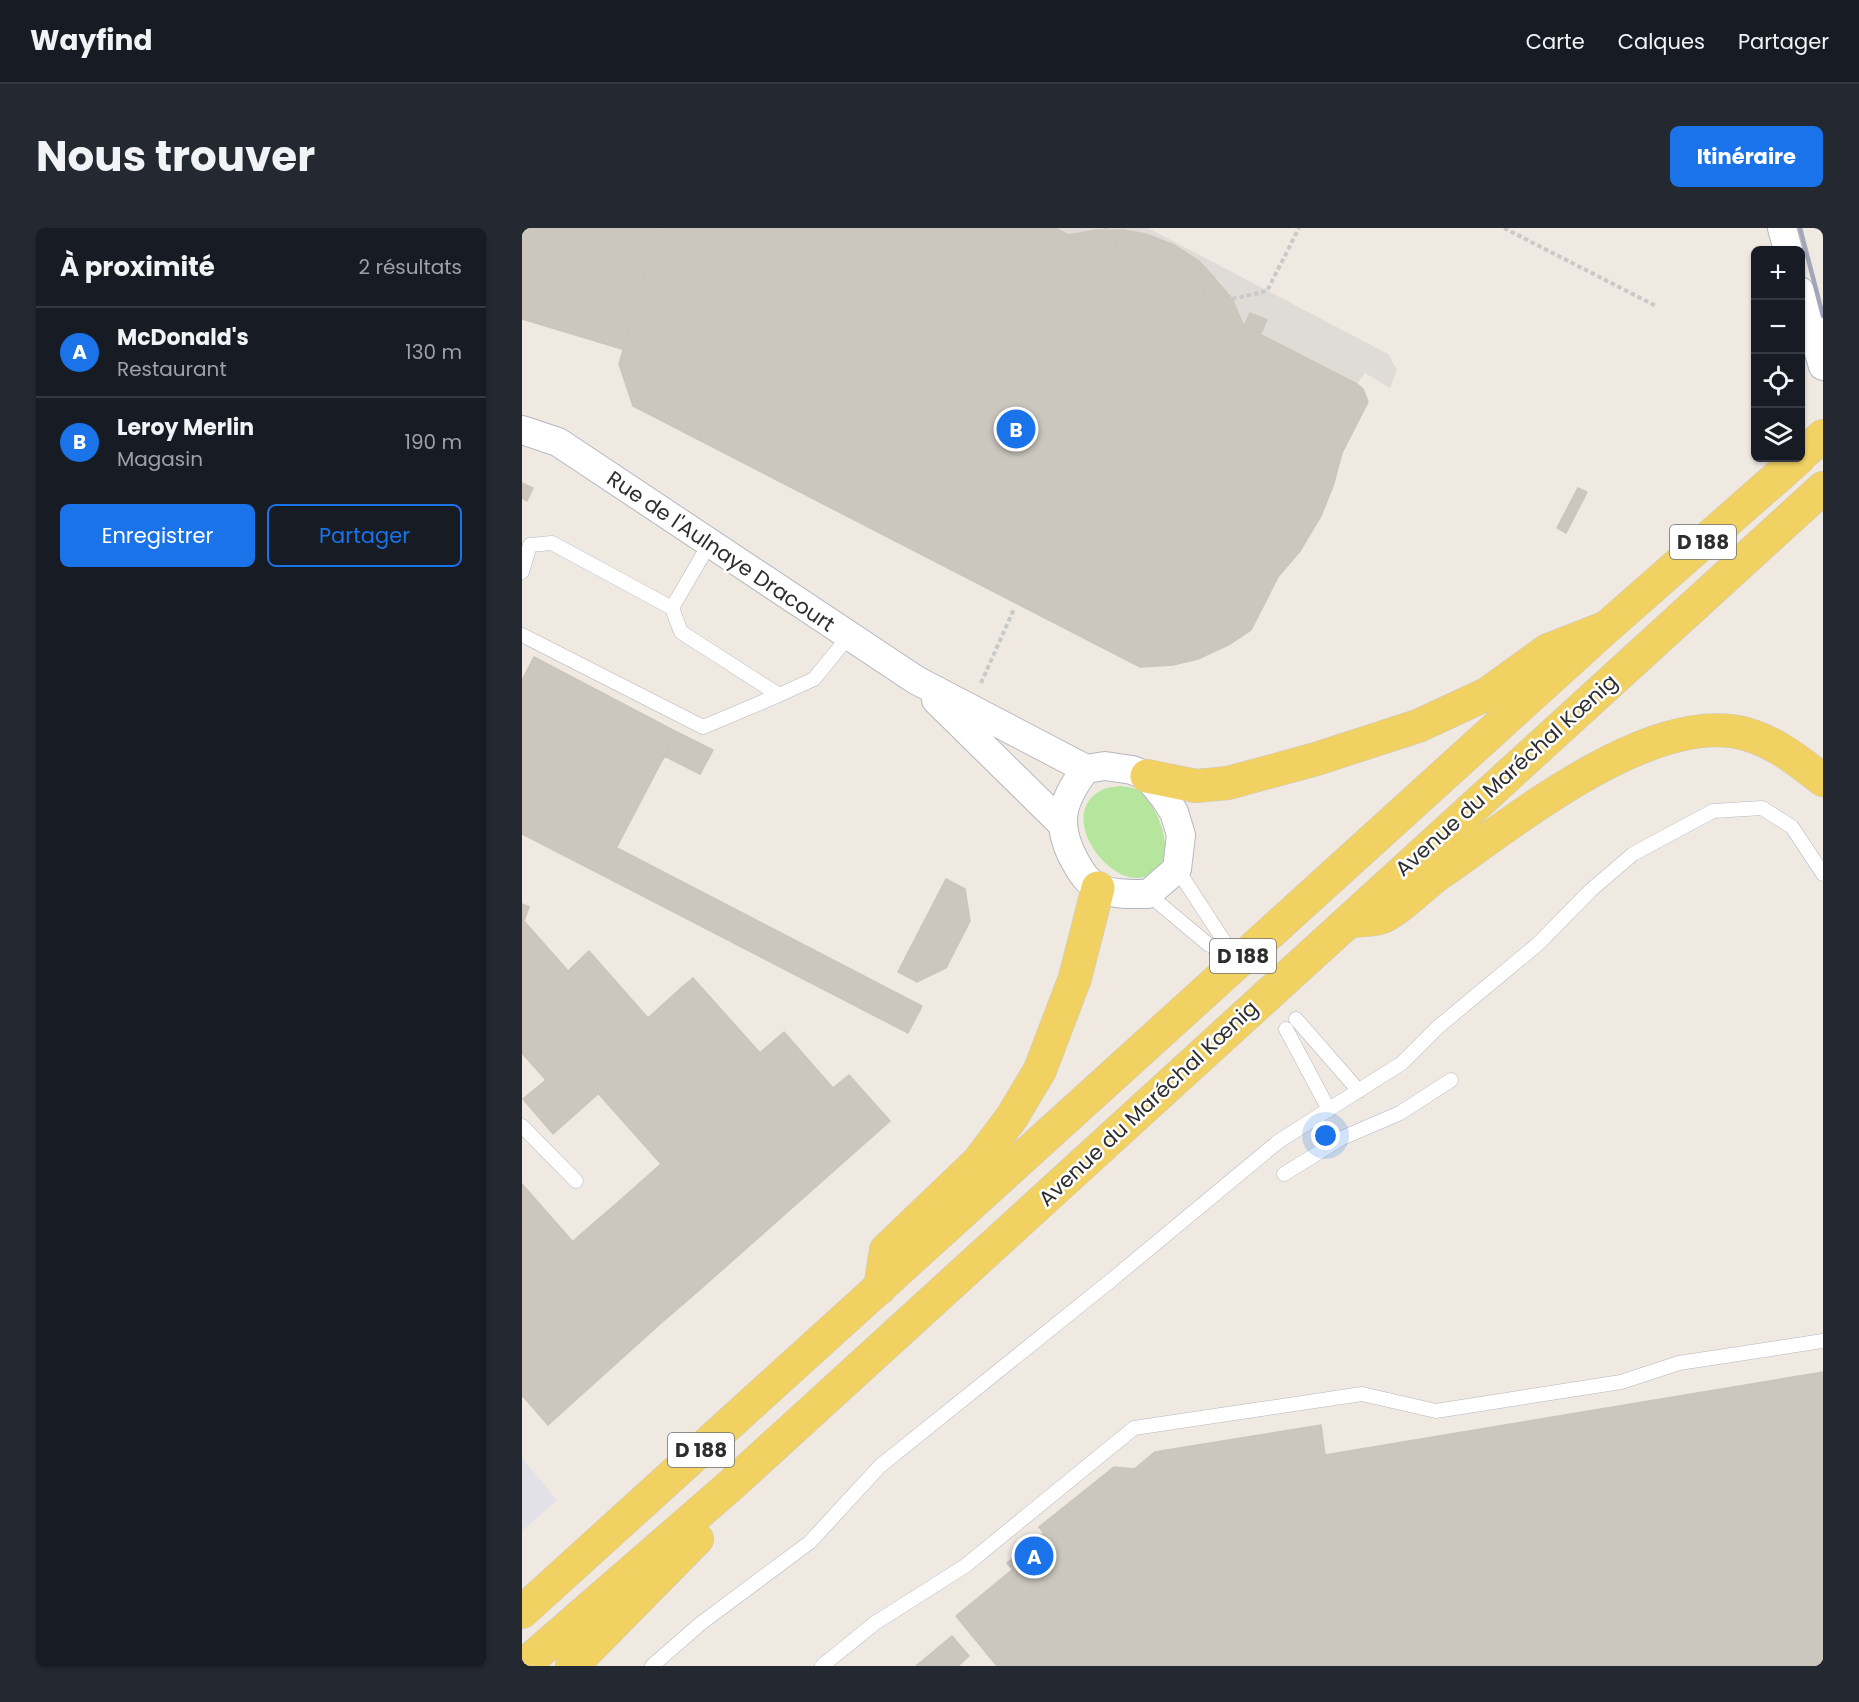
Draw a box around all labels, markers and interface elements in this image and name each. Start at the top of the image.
text: Wayfind [30,21,152,60]
text: Carte [1526,27,1585,56]
text: Calques [1618,27,1705,56]
text: Partager [1738,27,1829,56]
button: Itinéraire [1670,126,1823,187]
text: Nous trouver [36,127,315,186]
map controls [1751,246,1805,462]
button: + [1751,246,1805,300]
text: À proximité [60,249,215,285]
text: 2 résultats [359,253,462,281]
button: − [1751,300,1805,354]
text: McDonald's [117,322,249,353]
text: A [72,338,87,366]
text: 130 m [405,338,462,366]
button: locate [1751,354,1805,408]
text: Restaurant [117,355,227,383]
pin: B [996,406,1036,452]
button: layers [1751,408,1805,462]
text: Leroy Merlin [117,412,254,443]
text: B [73,428,86,456]
text: 190 m [405,428,462,456]
text: Magasin [117,445,203,473]
street label: Rue de l'Aulnaye Dracourt [601,464,841,638]
button: Enregistrer [60,504,255,567]
button: Partager [267,504,462,567]
road number: D 188 [1670,525,1736,559]
street label: Avenue du Maréchal Kœnig [1389,667,1623,883]
road number: D 188 [1210,939,1276,973]
street label: Avenue du Maréchal Kœnig [1032,993,1264,1213]
your location [1311,1121,1340,1150]
road number: D 188 [668,1433,734,1467]
pin: A [1014,1534,1054,1578]

